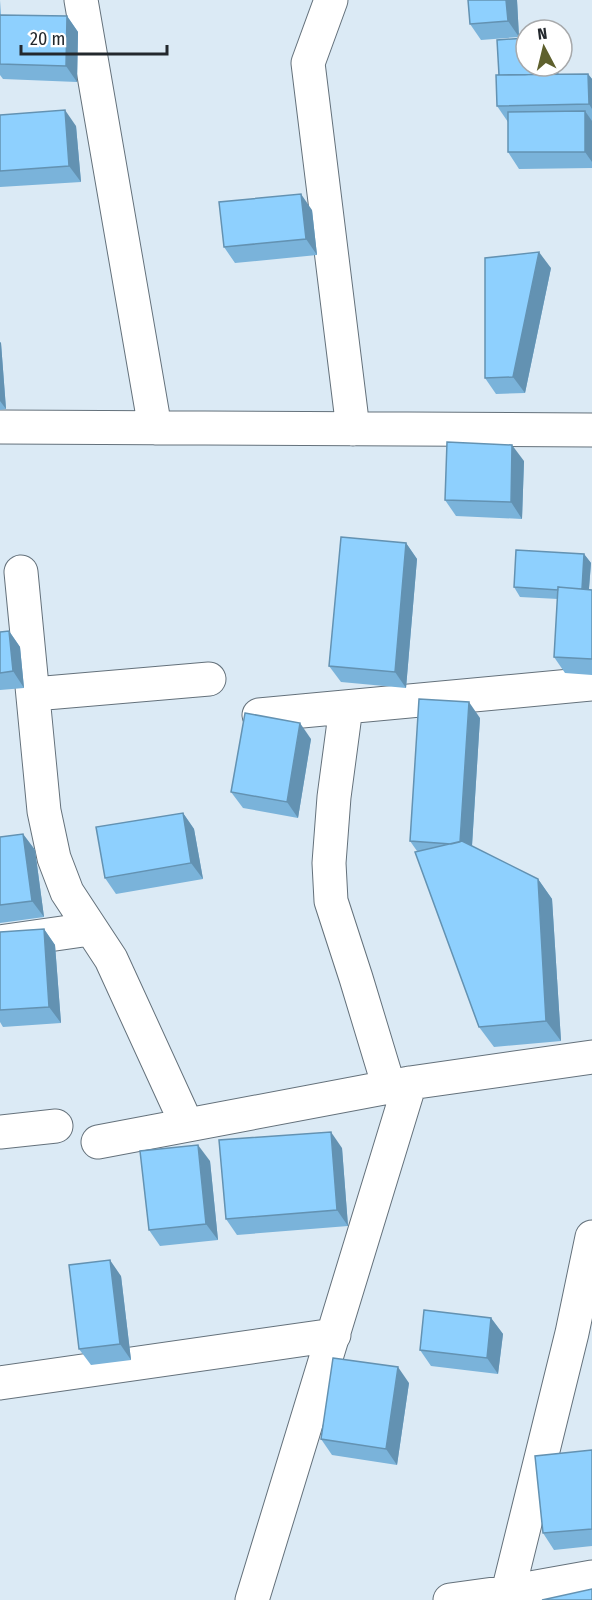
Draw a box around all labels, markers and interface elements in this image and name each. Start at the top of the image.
scale bar [21,18,166,56]
north arrow [514,18,574,78]
text: N [536,24,548,44]
text: 20 m [30,28,65,50]

